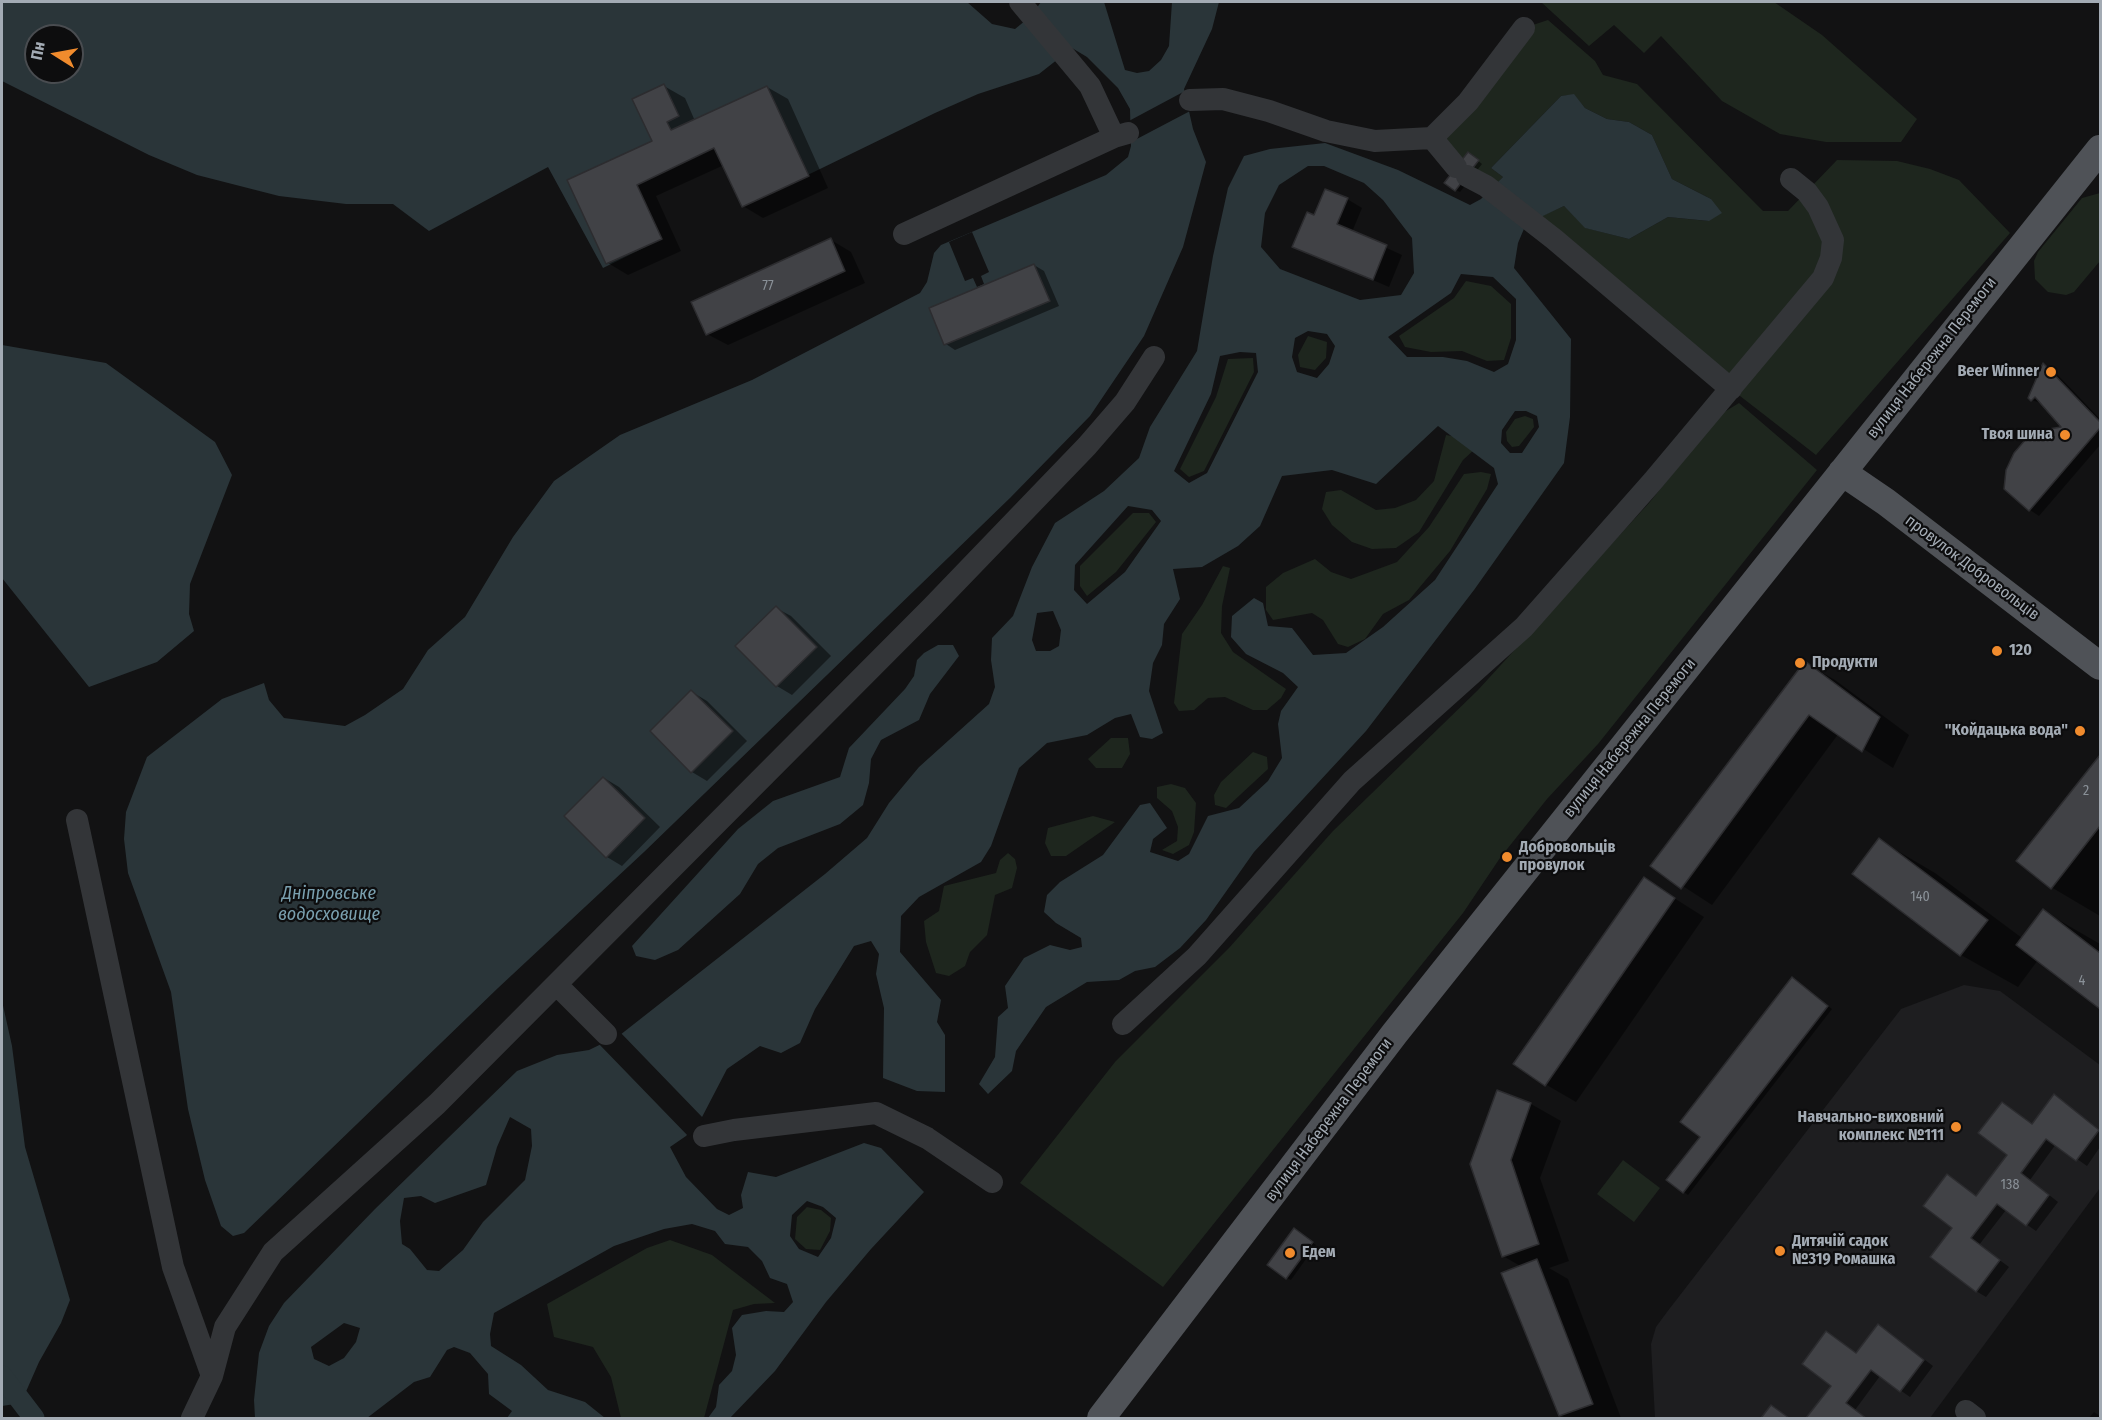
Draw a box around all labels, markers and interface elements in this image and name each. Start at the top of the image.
north arrow [24,24,84,84]
text: Пн [27,40,49,62]
street label: вулиця Набережна Перемоги [1863,274,2001,442]
house number: 77 [762,278,774,294]
place label: Beer Winner [1957,362,2039,382]
marker: Beer Winner [2044,365,2058,379]
place label: Твоя шина [1982,425,2053,445]
marker: Твоя шина [2058,428,2072,442]
street label: провулок Добровольців [1901,511,2043,625]
place label: 120 [2009,641,2032,661]
marker: 120 [1990,644,2004,658]
place label: Продукти [1812,653,1878,673]
street label: вулиця Набережна Перемоги [1560,655,1700,821]
marker: Продукти [1793,656,1807,670]
place label: "Койдацька вода" [1945,721,2068,741]
marker: "Койдацька вода" [2073,724,2087,738]
house number: 2 [2083,783,2089,799]
place label: Добровольців провулок [1519,838,1616,876]
marker: Добровольців провулок [1500,850,1514,864]
water label: Дніпровське водосховище [278,883,380,926]
house number: 140 [1910,889,1930,905]
house number: 4 [2079,973,2085,989]
street label: вулиця Набережна Перемоги [1261,1035,1397,1205]
place label: Навчально-виховний комплекс №111 [1798,1108,1944,1146]
marker: Навчально-виховний комплекс №111 [1949,1120,1963,1134]
house number: 138 [2001,1177,2019,1193]
place label: Дитячій садок №319 Ромашка [1792,1232,1896,1270]
place label: Едем [1302,1243,1336,1263]
marker: Дитячій садок №319 Ромашка [1773,1244,1787,1258]
marker: Едем [1283,1246,1297,1260]

